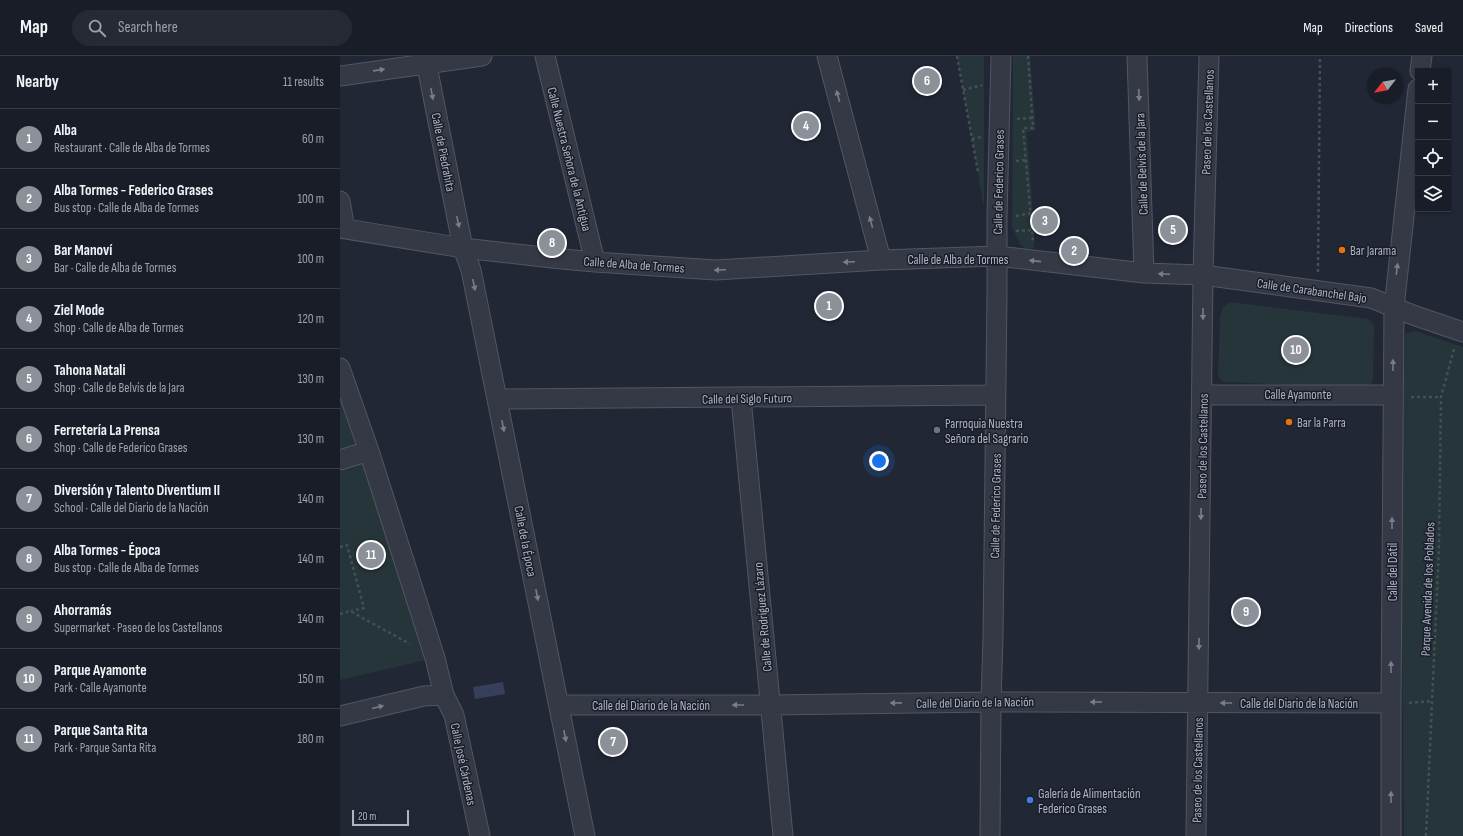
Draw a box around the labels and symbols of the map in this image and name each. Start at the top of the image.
pin: 6 [914,66,940,96]
one-way arrow [373,67,385,73]
north arrow [1367,68,1403,104]
street label: Paseo de los Castellanos [1198,69,1218,175]
street label: Calle Nuestra Señora de la Antigua [543,86,595,233]
one-way arrow [430,88,436,100]
one-way arrow [1135,89,1142,101]
one-way arrow [834,90,840,103]
street label: Calle de Piedrahíta [428,111,458,193]
pin: 4 [793,111,819,141]
street label: Calle de Belvís de la Jara [1132,113,1152,215]
street label: Calle de Federico Grases [990,129,1008,235]
pin: 3 [1032,206,1058,236]
pin: 5 [1160,215,1186,245]
one-way arrow [455,216,461,228]
one-way arrow [868,216,874,228]
pin: 8 [539,228,565,258]
pin: 2 [1061,236,1087,266]
place label: Bar Jarama [1350,243,1396,259]
marker: Bar Jarama [1337,245,1347,255]
street label: Calle de Alba de Tormes [907,252,1009,268]
street label: Calle de Alba de Tormes [583,253,685,277]
one-way arrow [1029,257,1041,264]
one-way arrow [843,258,855,265]
one-way arrow [1394,263,1401,275]
one-way arrow [714,266,726,273]
one-way arrow [1158,270,1170,277]
street label: Calle de Carabanchel Bajo [1256,275,1368,307]
one-way arrow [472,279,478,291]
pin: 1 [816,291,842,321]
one-way arrow [1200,308,1206,321]
pin: 10 [1283,335,1309,365]
one-way arrow [1390,358,1396,371]
street label: Calle Ayamonte [1265,387,1331,403]
street label: Calle del Siglo Futuro [702,390,792,408]
street label: Paseo de los Castellanos [1194,393,1212,499]
place label: Bar la Parra [1297,415,1346,431]
place label: Parroquia Nuestra Señora del Sagrario [945,416,1028,447]
marker: Bar la Parra [1284,417,1294,427]
one-way arrow [500,420,506,432]
marker: Parroquia Nuestra Señora del Sagrario [932,425,942,435]
your location [869,451,889,471]
street label: Calle de Federico Grases [987,453,1005,559]
street label: Calle de la Época [510,505,540,578]
one-way arrow [1198,508,1204,521]
one-way arrow [1389,516,1395,529]
street label: Parque Avenida de los Poblados [1418,521,1438,657]
pin: 11 [358,540,384,570]
street label: Calle del Dátil [1385,543,1401,601]
street label: Calle de Rodríguez Lázaro [750,562,776,672]
one-way arrow [534,589,540,601]
pin: 9 [1233,597,1259,627]
one-way arrow [1196,638,1202,651]
one-way arrow [1388,660,1394,673]
street label: Calle del Diario de la Nación [916,694,1034,712]
street label: Calle del Diario de la Nación [1240,696,1358,712]
street label: Calle del Diario de la Nación [592,698,710,714]
one-way arrow [1089,699,1102,705]
one-way arrow [889,700,902,706]
one-way arrow [1219,700,1232,706]
one-way arrow [731,702,744,708]
one-way arrow [372,704,384,710]
street label: Paseo de los Castellanos [1189,717,1207,823]
street label: Calle José Cárdenas [446,722,480,807]
pin: 7 [600,727,626,757]
one-way arrow [562,730,568,742]
place label: Galería de Alimentación Federico Grases [1038,786,1141,817]
one-way arrow [1388,790,1394,803]
marker: Galería de Alimentación Federico Grases [1025,795,1035,805]
scale bar [352,808,409,827]

